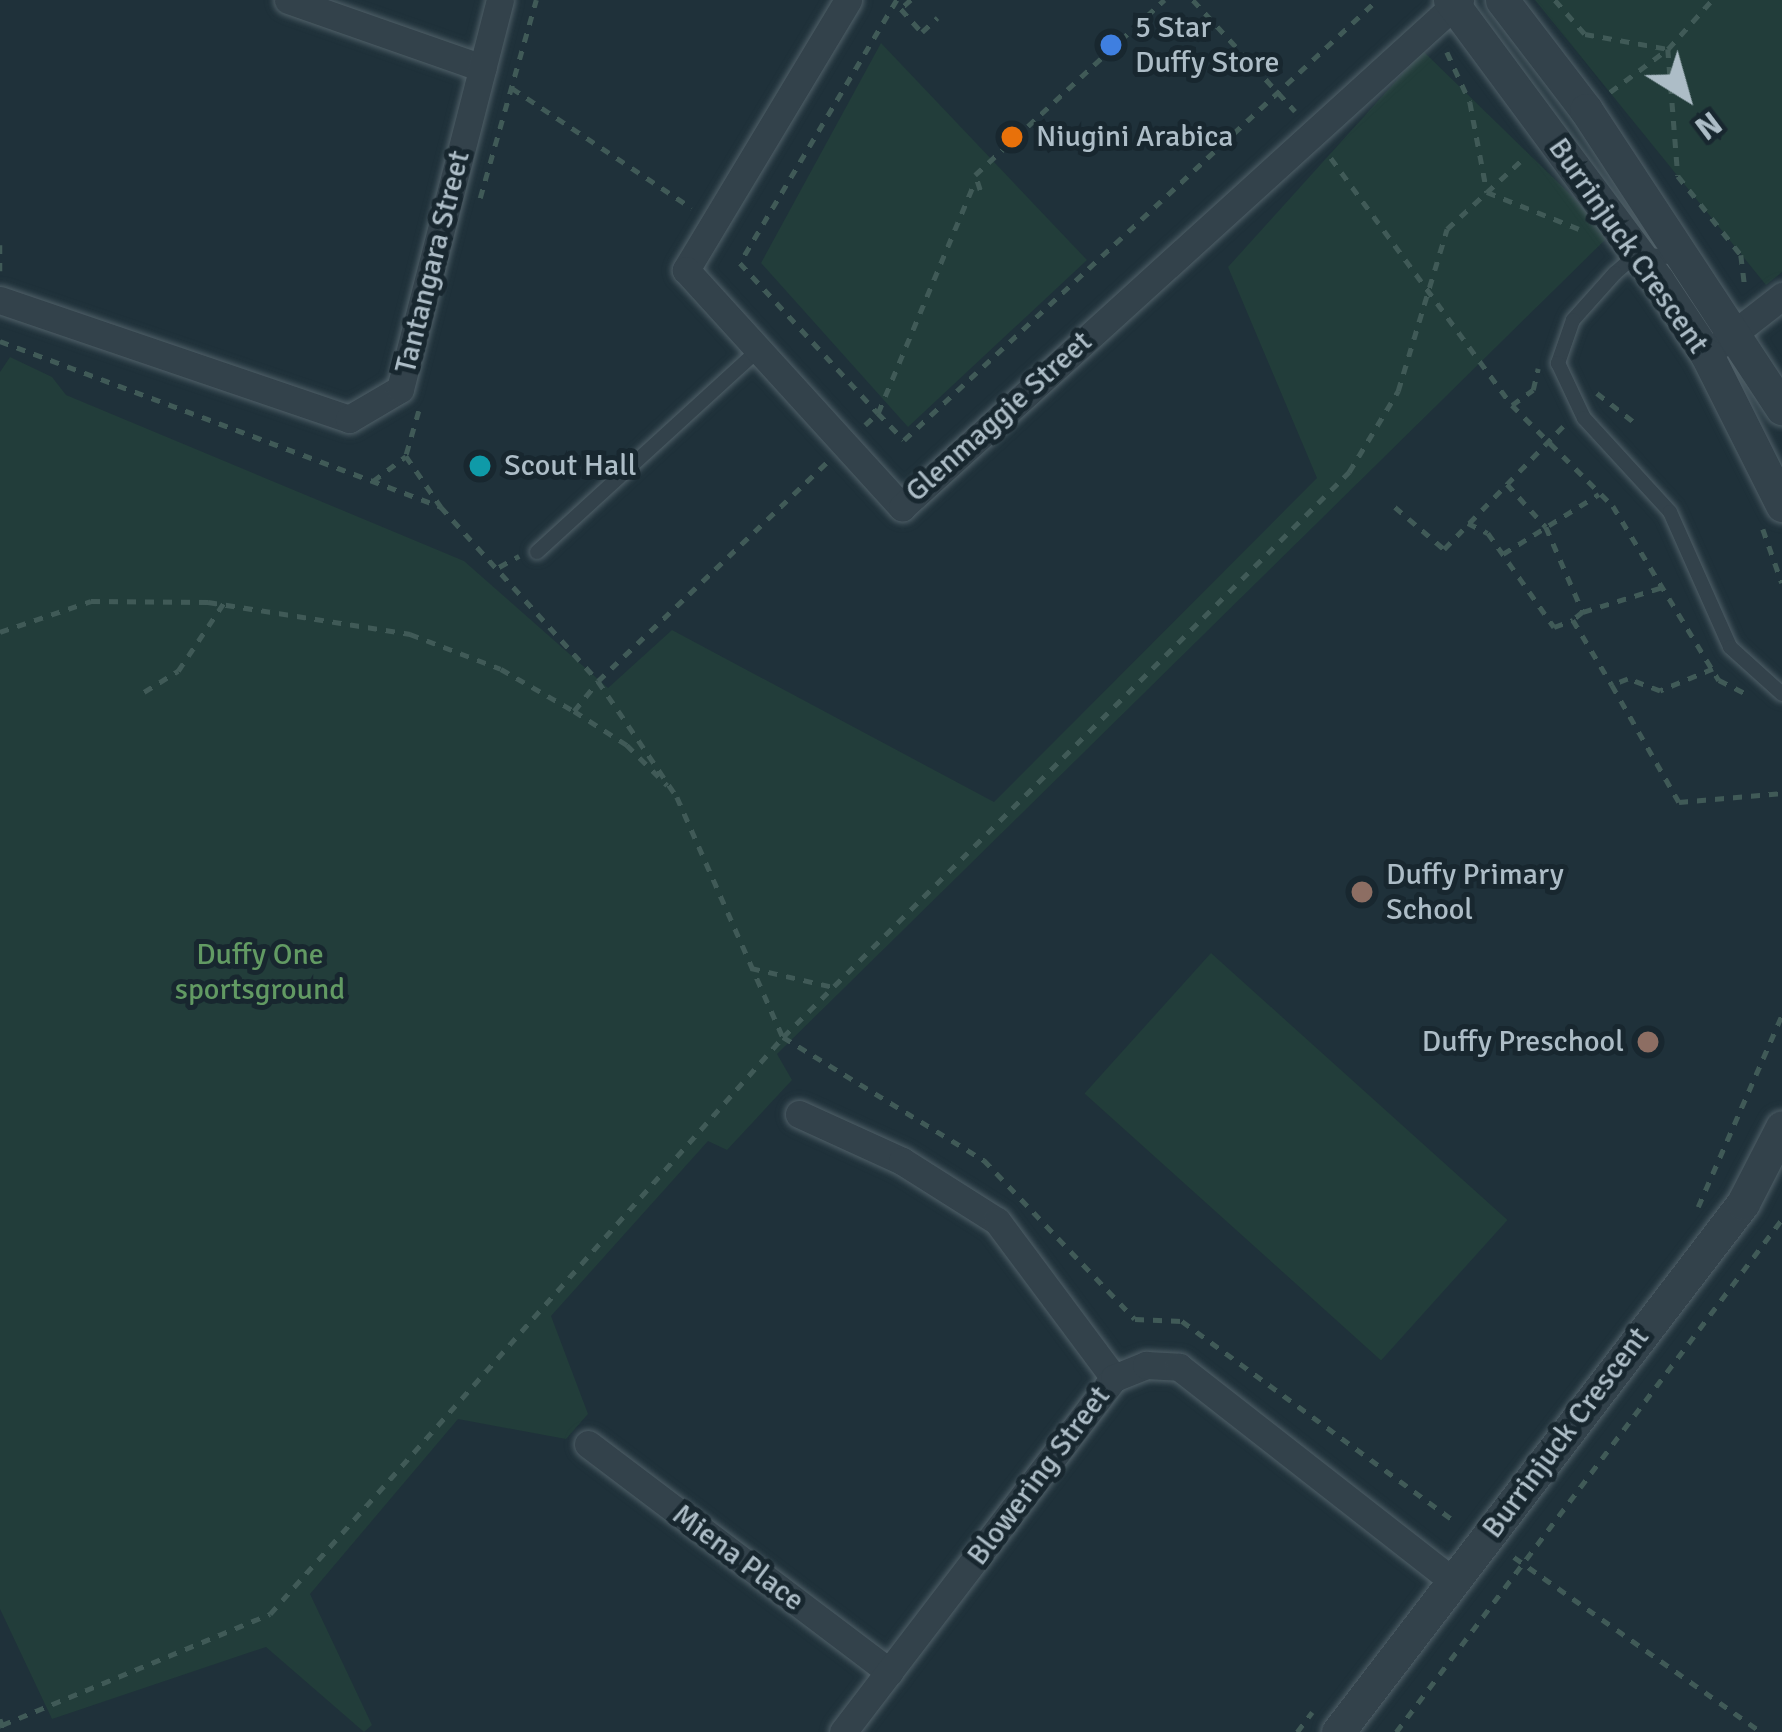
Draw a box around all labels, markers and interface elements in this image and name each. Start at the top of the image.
place label: 5 Star Duffy Store [1135,10,1280,80]
marker: 5 Star Duffy Store [1098,32,1124,58]
north arrow [1626,36,1746,156]
text: N [1686,102,1729,148]
place label: Niugini Arabica [1036,119,1234,155]
marker: Niugini Arabica [999,124,1025,150]
street label: Burrinjuck Crescent [1540,131,1716,361]
street label: Tantangara Street [388,147,478,377]
street label: Glenmaggie Street [899,324,1099,510]
place label: Scout Hall [504,448,636,484]
marker: Scout Hall [467,453,493,479]
place label: Duffy Primary School [1386,857,1564,928]
marker: Duffy Primary School [1349,879,1375,905]
park label: Duffy One sportsground [175,937,345,1008]
place label: Duffy Preschool [1422,1024,1624,1060]
marker: Duffy Preschool [1635,1029,1661,1055]
street label: Burrinjuck Crescent [1475,1320,1657,1546]
street label: Blowering Street [960,1379,1118,1573]
street label: Miena Place [665,1497,811,1619]

